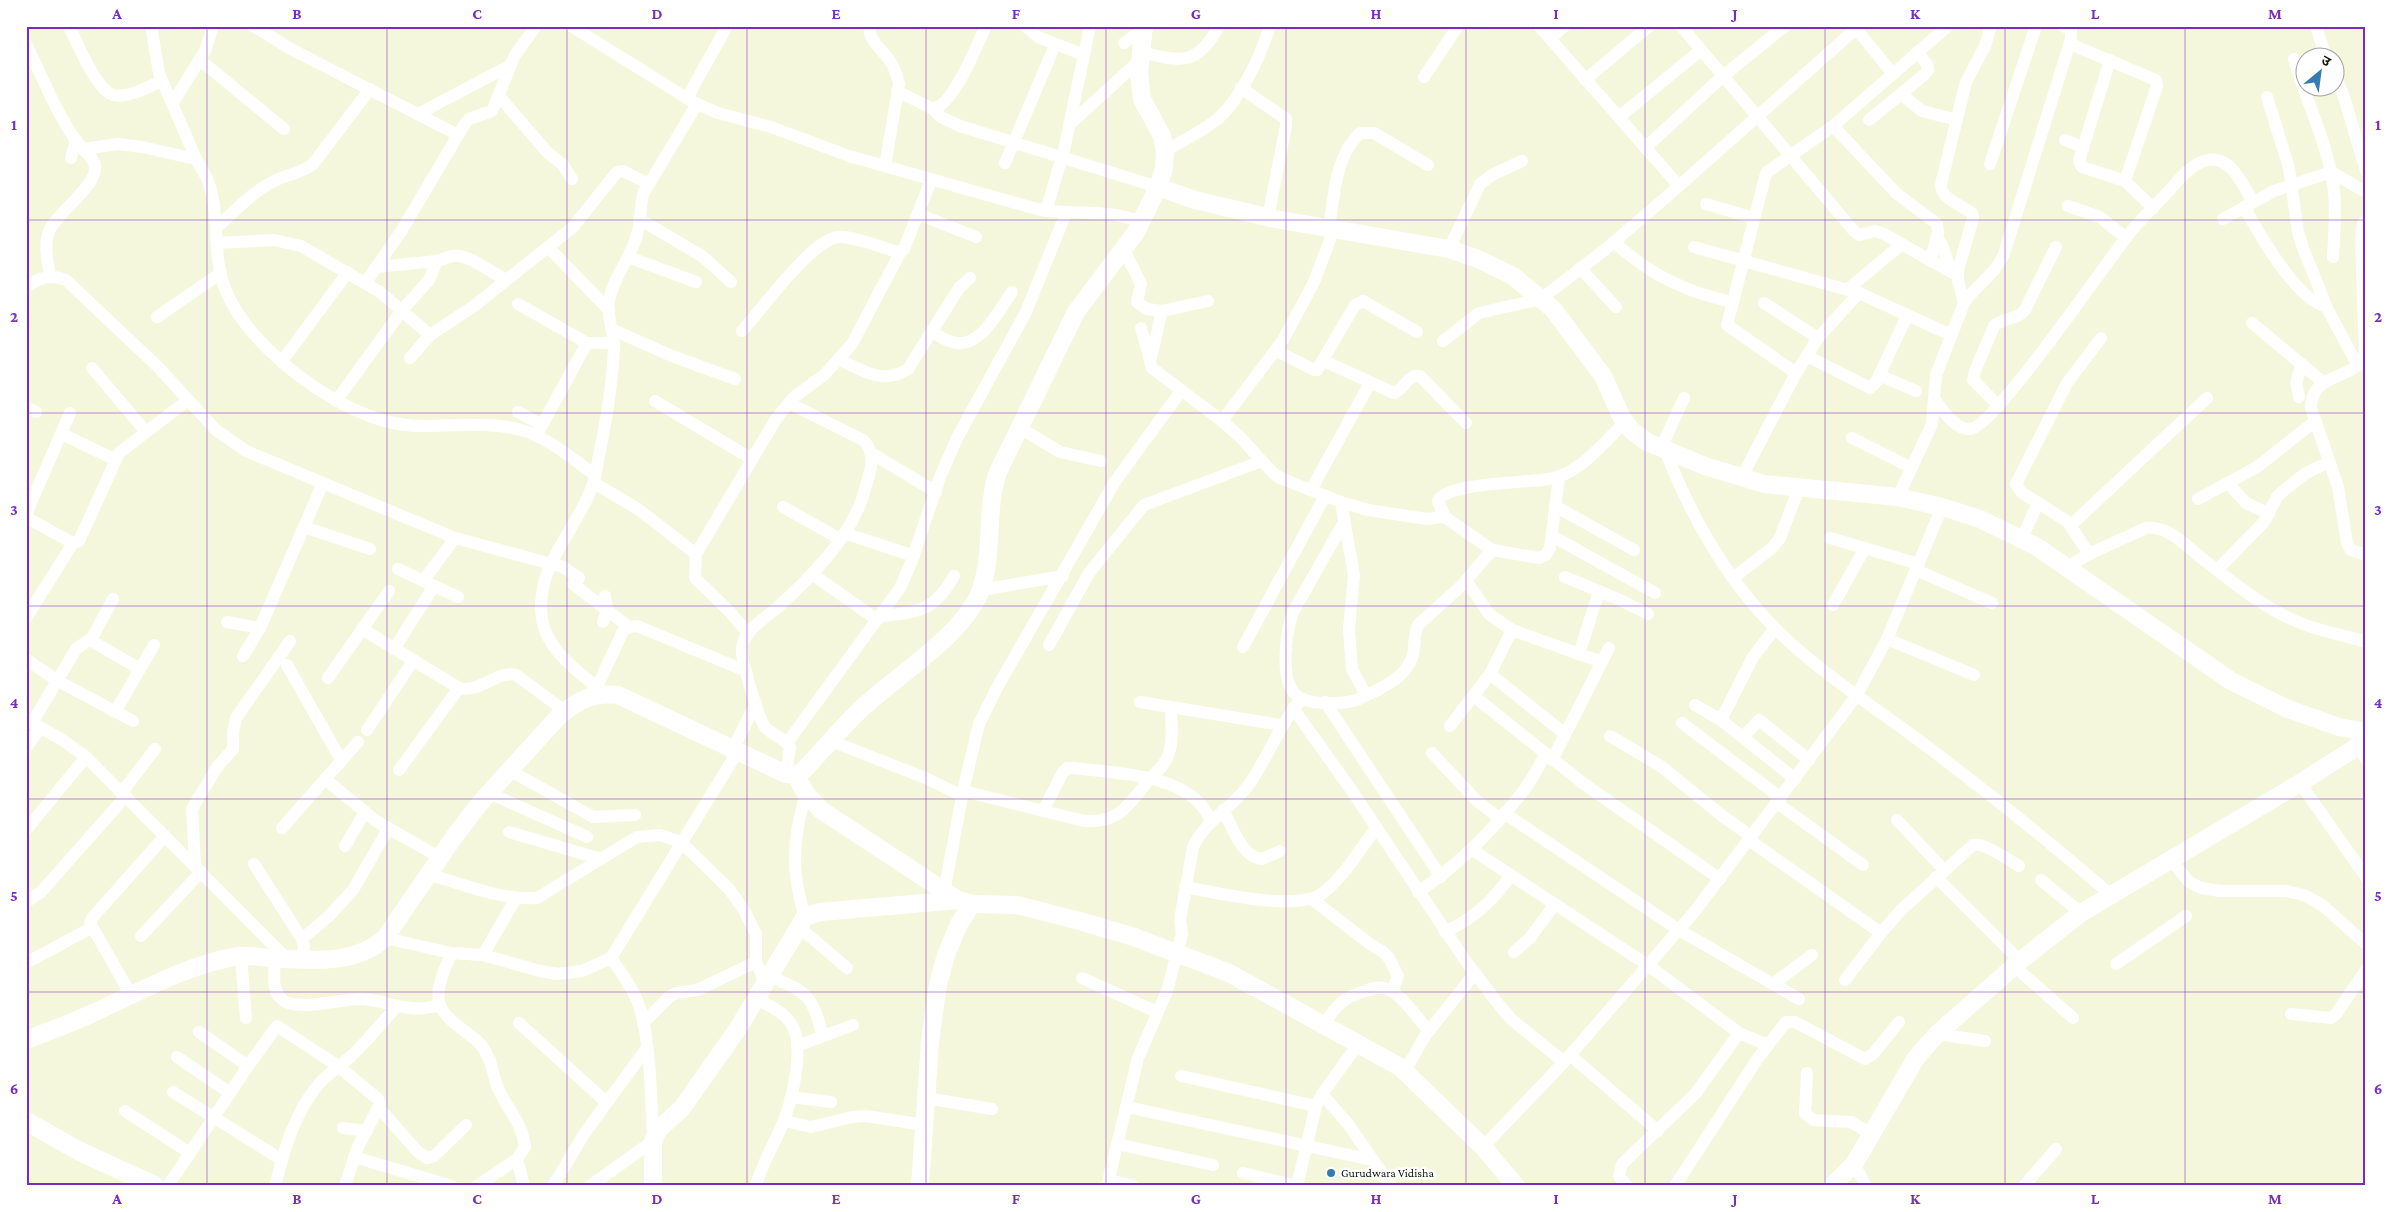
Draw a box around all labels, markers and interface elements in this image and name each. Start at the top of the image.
text: A [111,5,122,22]
text: B [292,5,302,22]
text: C [472,5,482,22]
text: D [651,5,663,22]
text: E [831,5,841,22]
text: F [1012,5,1021,22]
text: G [1191,5,1201,22]
text: H [1371,5,1382,22]
text: I [1553,5,1559,22]
text: J [1730,5,1738,22]
text: K [1910,5,1921,22]
text: L [2091,5,2100,22]
text: M [2268,5,2282,22]
north arrow [2294,48,2344,98]
text: उ [2319,52,2334,70]
text: 1 [11,116,17,133]
text: 1 [2375,116,2381,133]
text: 2 [10,308,18,325]
text: 2 [2374,308,2382,325]
text: 3 [10,501,18,518]
text: 3 [2374,501,2382,518]
text: 4 [10,694,19,711]
text: 4 [2374,694,2383,711]
text: 5 [10,887,18,904]
text: 5 [2374,887,2382,904]
text: 6 [10,1080,18,1097]
text: 6 [2374,1080,2382,1097]
place label: Gurudwara Vidisha [1341,1166,1434,1180]
marker: Gurudwara Vidisha [1325,1167,1337,1179]
text: A [111,1190,122,1207]
text: B [292,1190,302,1207]
text: C [472,1190,482,1207]
text: D [651,1190,663,1207]
text: E [831,1190,841,1207]
text: F [1012,1190,1021,1207]
text: G [1191,1190,1201,1207]
text: H [1371,1190,1382,1207]
text: I [1553,1190,1559,1207]
text: J [1730,1190,1738,1207]
text: K [1910,1190,1921,1207]
text: L [2091,1190,2100,1207]
text: M [2268,1190,2282,1207]

